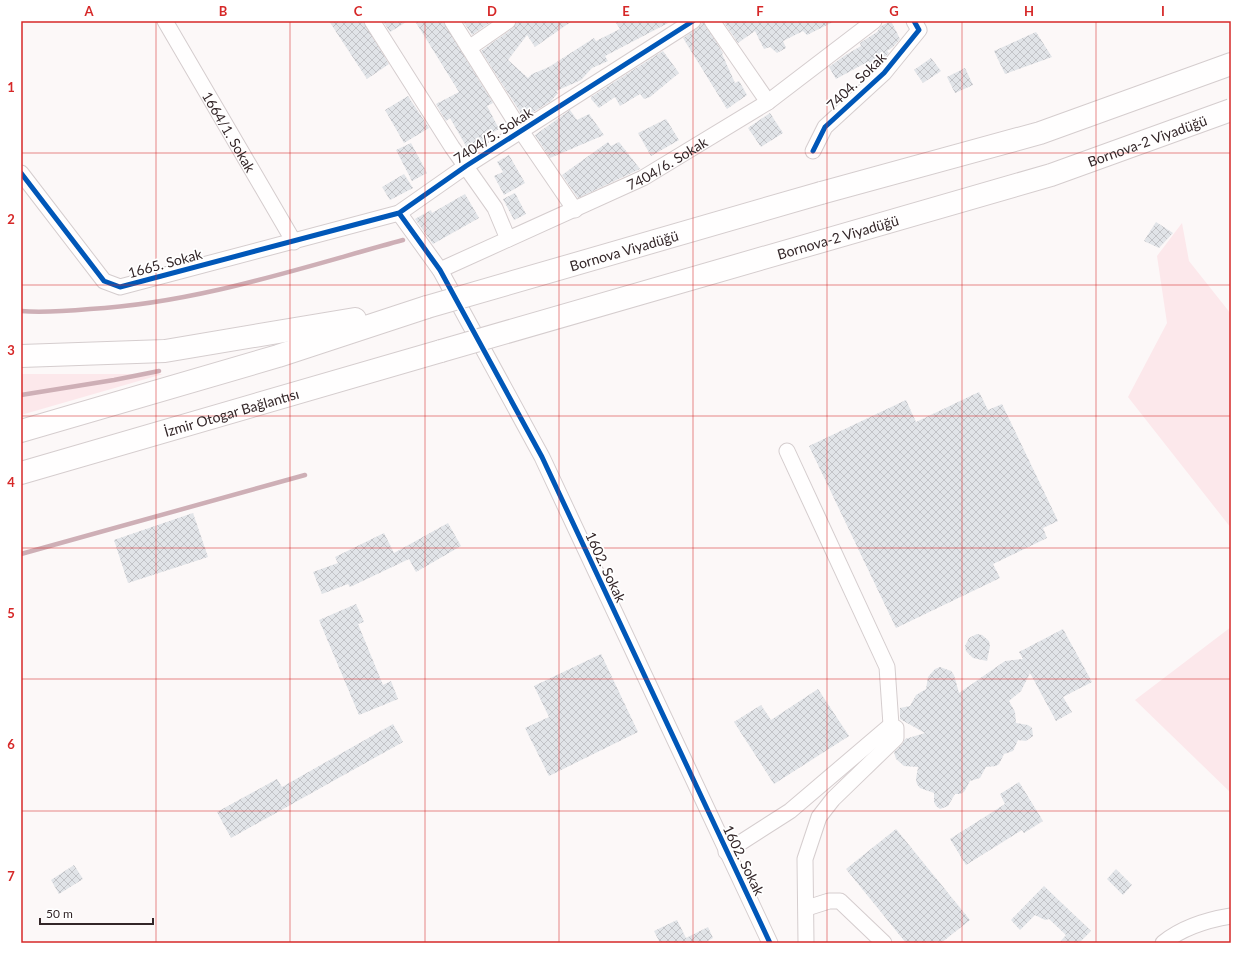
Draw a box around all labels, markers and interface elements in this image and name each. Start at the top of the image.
text: A [83,3,94,19]
text: B [219,3,228,19]
text: C [354,3,363,19]
text: D [487,3,497,19]
text: E [622,3,630,19]
text: F [756,3,764,19]
text: G [889,3,899,19]
text: H [1024,3,1034,19]
text: I [1161,3,1165,19]
street label: 7404. Sokak [823,48,890,114]
text: 1 [7,79,15,95]
street label: 1664/1. Sokak [199,88,260,176]
street label: 7404/5. Sokak [450,103,536,167]
street label: Bornova-2 Viyadüğü [1085,111,1209,170]
street label: 7404/6. Sokak [624,132,711,193]
text: 2 [7,211,15,227]
street label: Bornova-2 Viyadüğü [775,211,901,262]
street label: Bornova Viyadüğü [568,226,680,274]
street label: 1665. Sokak [126,245,205,281]
text: 3 [7,342,15,358]
street label: İzmir Otogar Bağlantısı [162,384,301,440]
text: 4 [7,474,15,490]
street label: 1602. Sokak [582,529,630,606]
text: 5 [7,605,15,621]
text: 6 [7,736,15,752]
street label: 1602. Sokak [720,822,769,899]
text: 7 [7,868,15,884]
scale bar [40,900,153,926]
text: 50 m [46,906,73,921]

